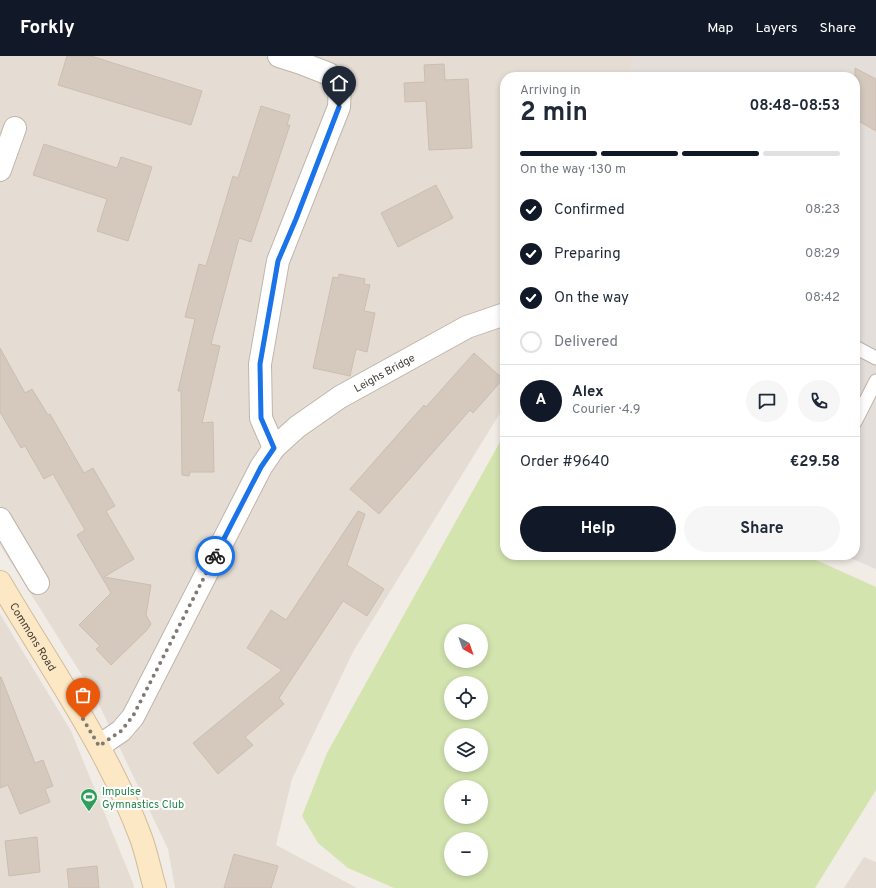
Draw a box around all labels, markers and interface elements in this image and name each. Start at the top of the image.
text: Forkly [20,16,75,40]
text: Map [707,20,733,37]
text: Layers [755,20,797,37]
text: Share [819,20,856,37]
pin [322,66,356,107]
icon: home [328,72,350,94]
text: Arriving in [520,83,581,99]
text: 2 min [520,97,588,130]
text: 08:48–08:53 [749,97,840,116]
text: On the way · 130 m [520,162,626,178]
icon: check [520,199,542,221]
text: Confirmed [554,201,625,220]
text: 08:23 [805,202,840,218]
icon: check [520,243,542,265]
text: Preparing [554,245,621,264]
text: 08:29 [805,246,840,262]
icon: check [520,287,542,309]
text: On the way [554,289,629,308]
text: 08:42 [805,290,840,306]
text: Delivered [554,333,618,352]
street label: Leighs Bridge [352,351,418,396]
button: chat [746,380,788,422]
button: phone [798,380,840,422]
text: Alex [572,383,604,402]
text: A [536,391,546,410]
text: Courier · 4.9 [572,402,640,418]
text: Order #9640 [520,453,610,472]
text: €29.58 [790,453,840,472]
button: Help [520,506,676,552]
button: Share [684,506,840,552]
courier [195,536,235,576]
icon: bike [204,545,226,567]
street label: Commons Road [6,600,59,674]
north arrow [444,624,488,668]
map controls [444,624,488,876]
button: locate [444,676,488,720]
pin [66,678,100,719]
icon: bag [72,684,94,706]
button: layers [444,728,488,772]
button: + [444,780,488,824]
place label: Impulse Gymnastics Club [102,785,184,812]
sports icon: Impulse Gymnastics Club [79,787,99,812]
button: − [444,832,488,876]

